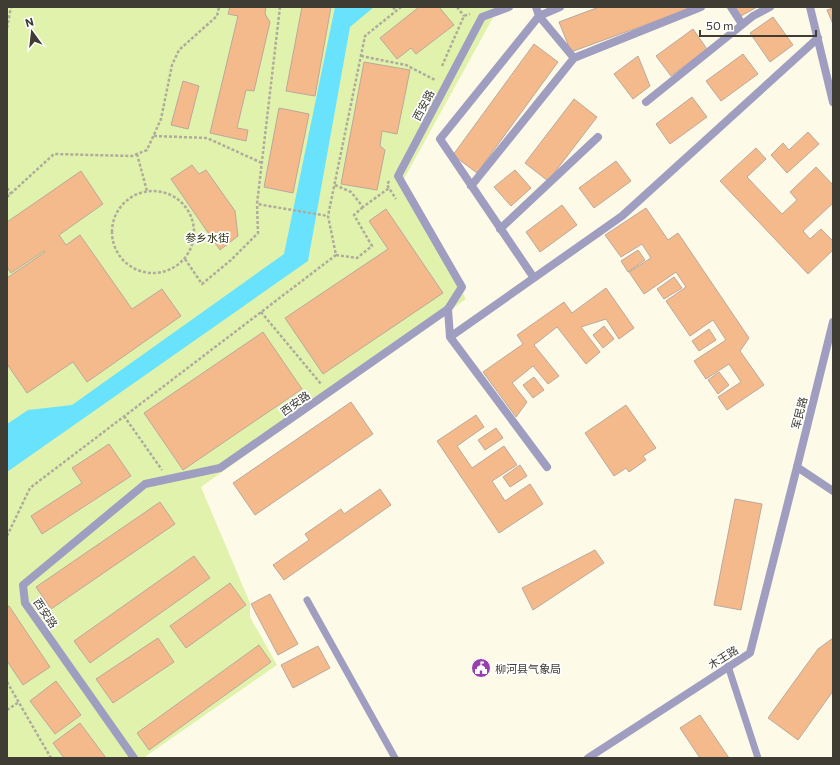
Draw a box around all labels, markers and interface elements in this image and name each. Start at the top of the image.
north arrow [12,12,52,52]
scale bar [700,12,816,38]
text: N [24,15,35,29]
text: 50 m [706,18,734,32]
street label: 西安路 [410,87,436,123]
park label: 参乡水街 [185,231,229,244]
street label: 西安路 [278,388,312,418]
street label: 军民路 [789,395,809,431]
street label: 西安路 [31,596,61,630]
street label: 木王路 [706,643,740,671]
public building icon: 柳河县气象局 [470,657,492,679]
place label: 柳河县气象局 [495,662,561,675]

